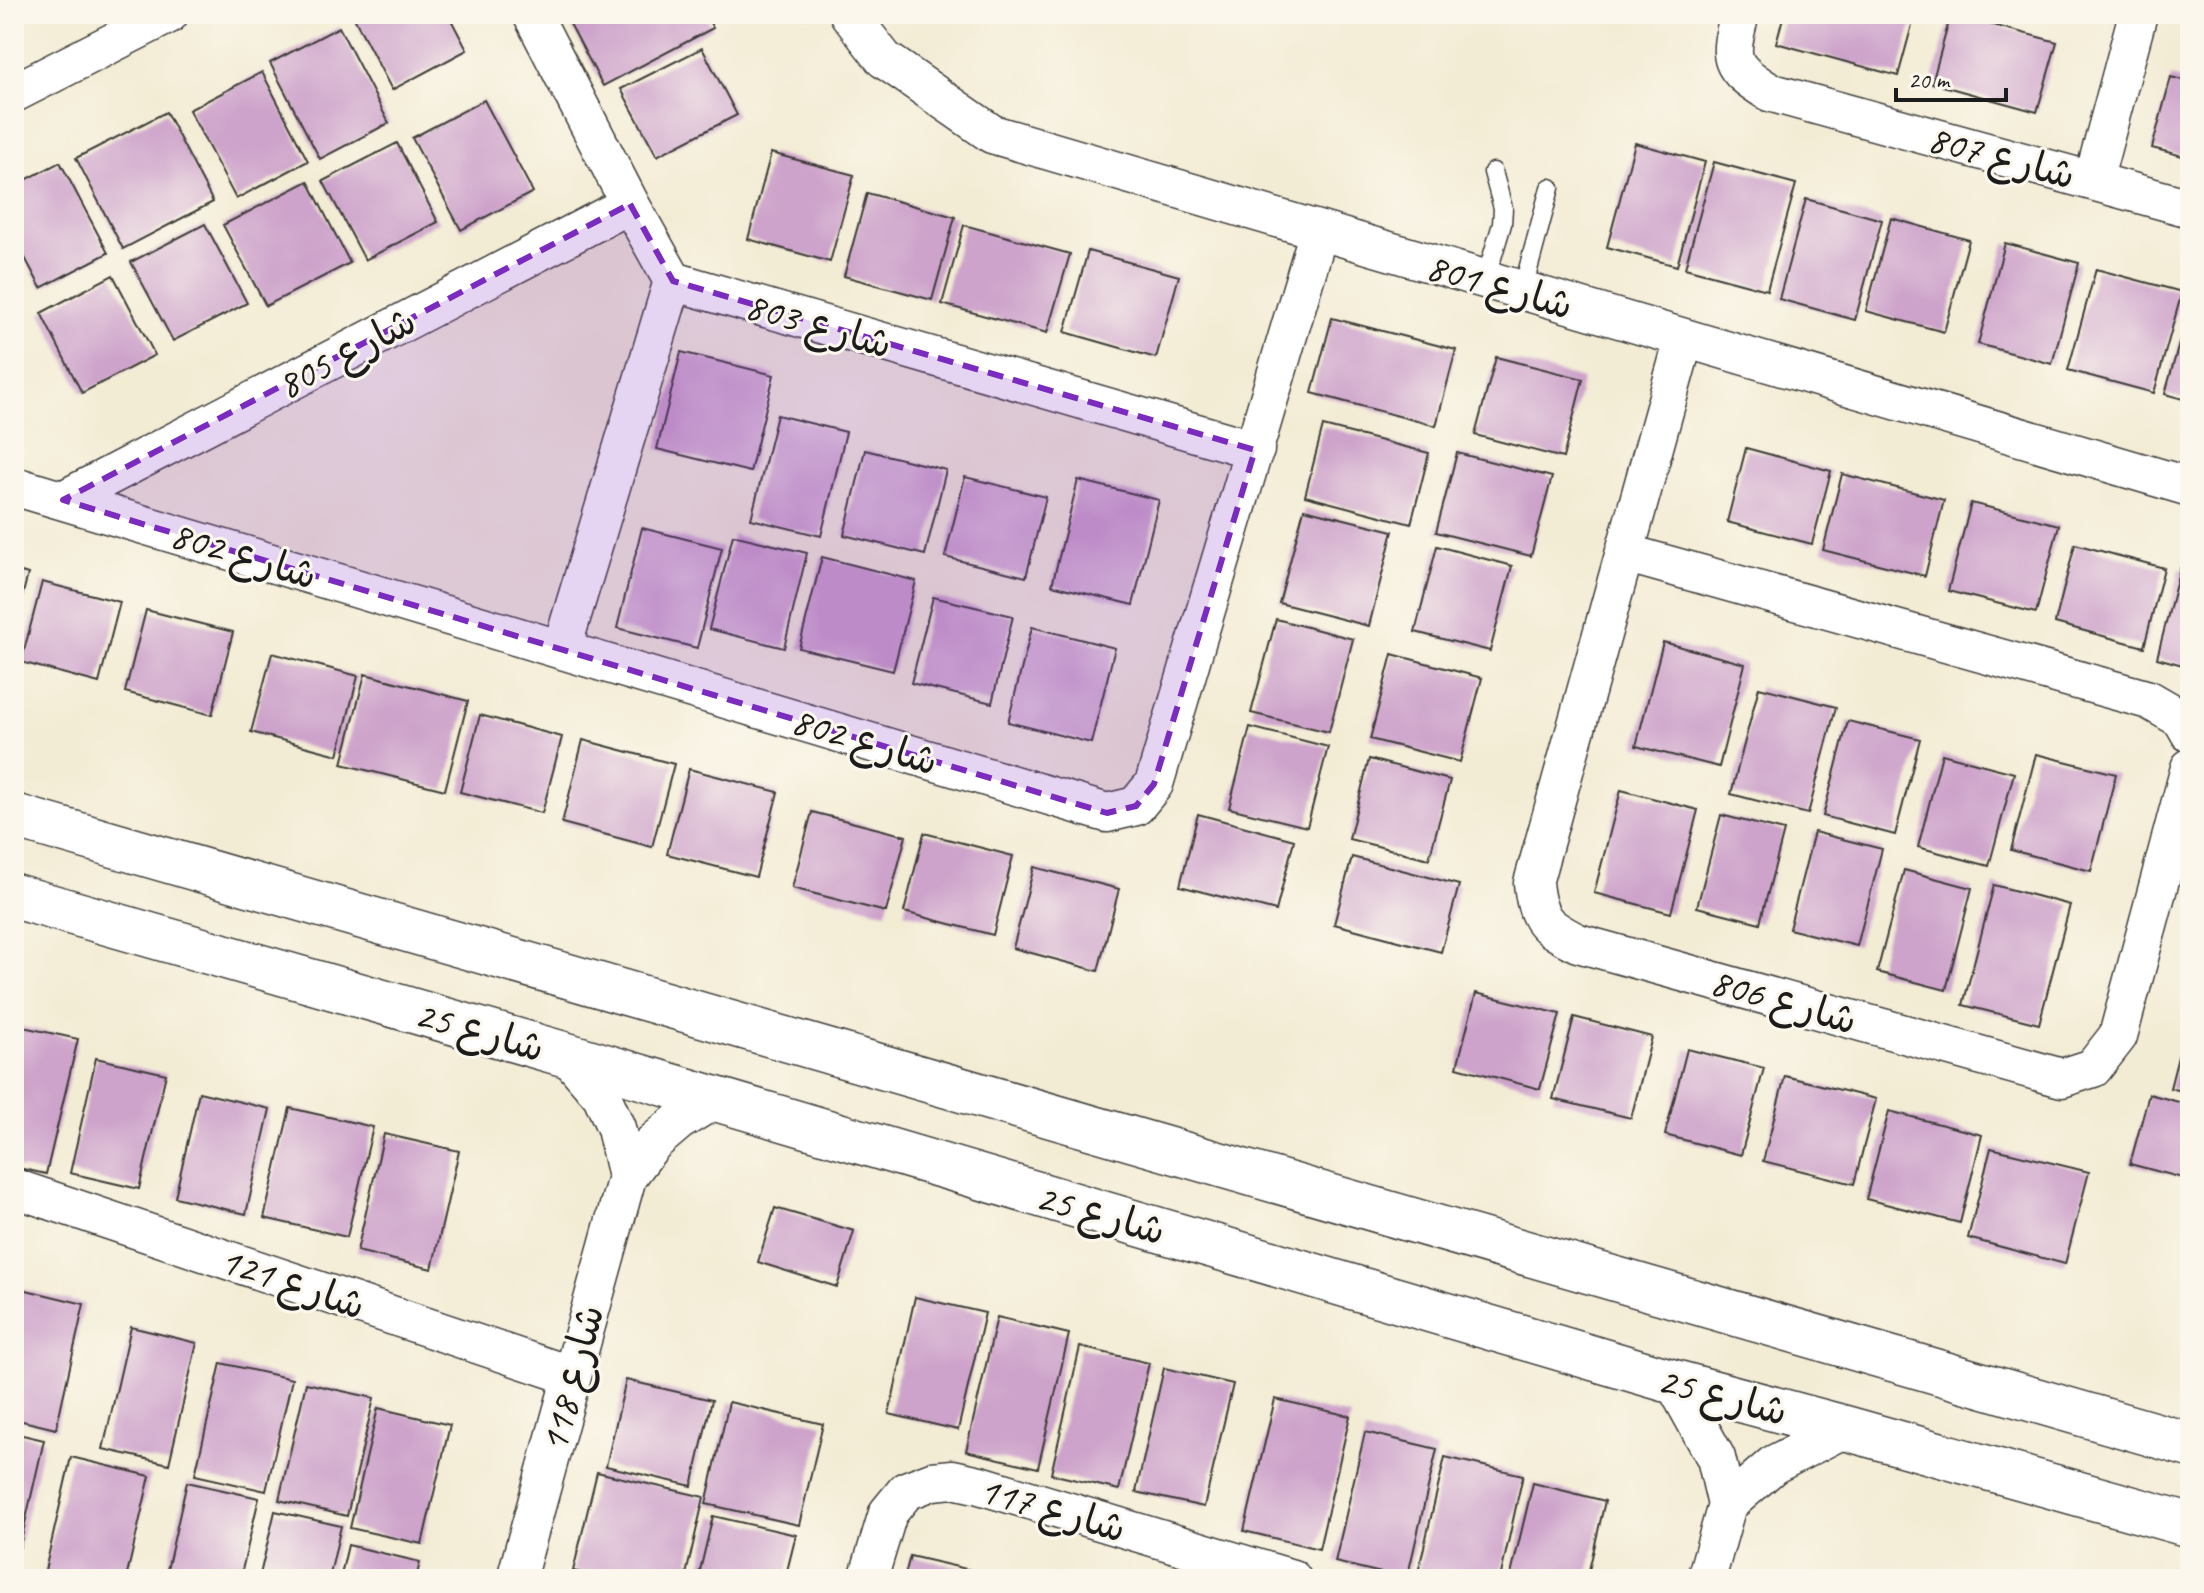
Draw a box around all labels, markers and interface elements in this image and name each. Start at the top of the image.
scale bar [1896,52,2006,102]
text: 20 m [1908,65,1951,95]
street label: شارع 807 [1922,113,2081,202]
street label: شارع 801 [1420,241,1579,333]
street label: شارع 803 [739,280,898,372]
street label: شارع 805 [268,296,425,412]
street label: شارع 802 [164,509,323,603]
street label: شارع 802 [785,695,944,789]
street label: شارع 806 [1704,956,1863,1048]
street label: شارع 25 [409,989,550,1075]
street label: شارع 25 [1030,1172,1171,1258]
street label: شارع 121 [213,1235,372,1333]
street label: شارع 118 [528,1299,617,1458]
street label: شارع 25 [1652,1355,1793,1439]
street label: شارع 117 [973,1464,1132,1556]

